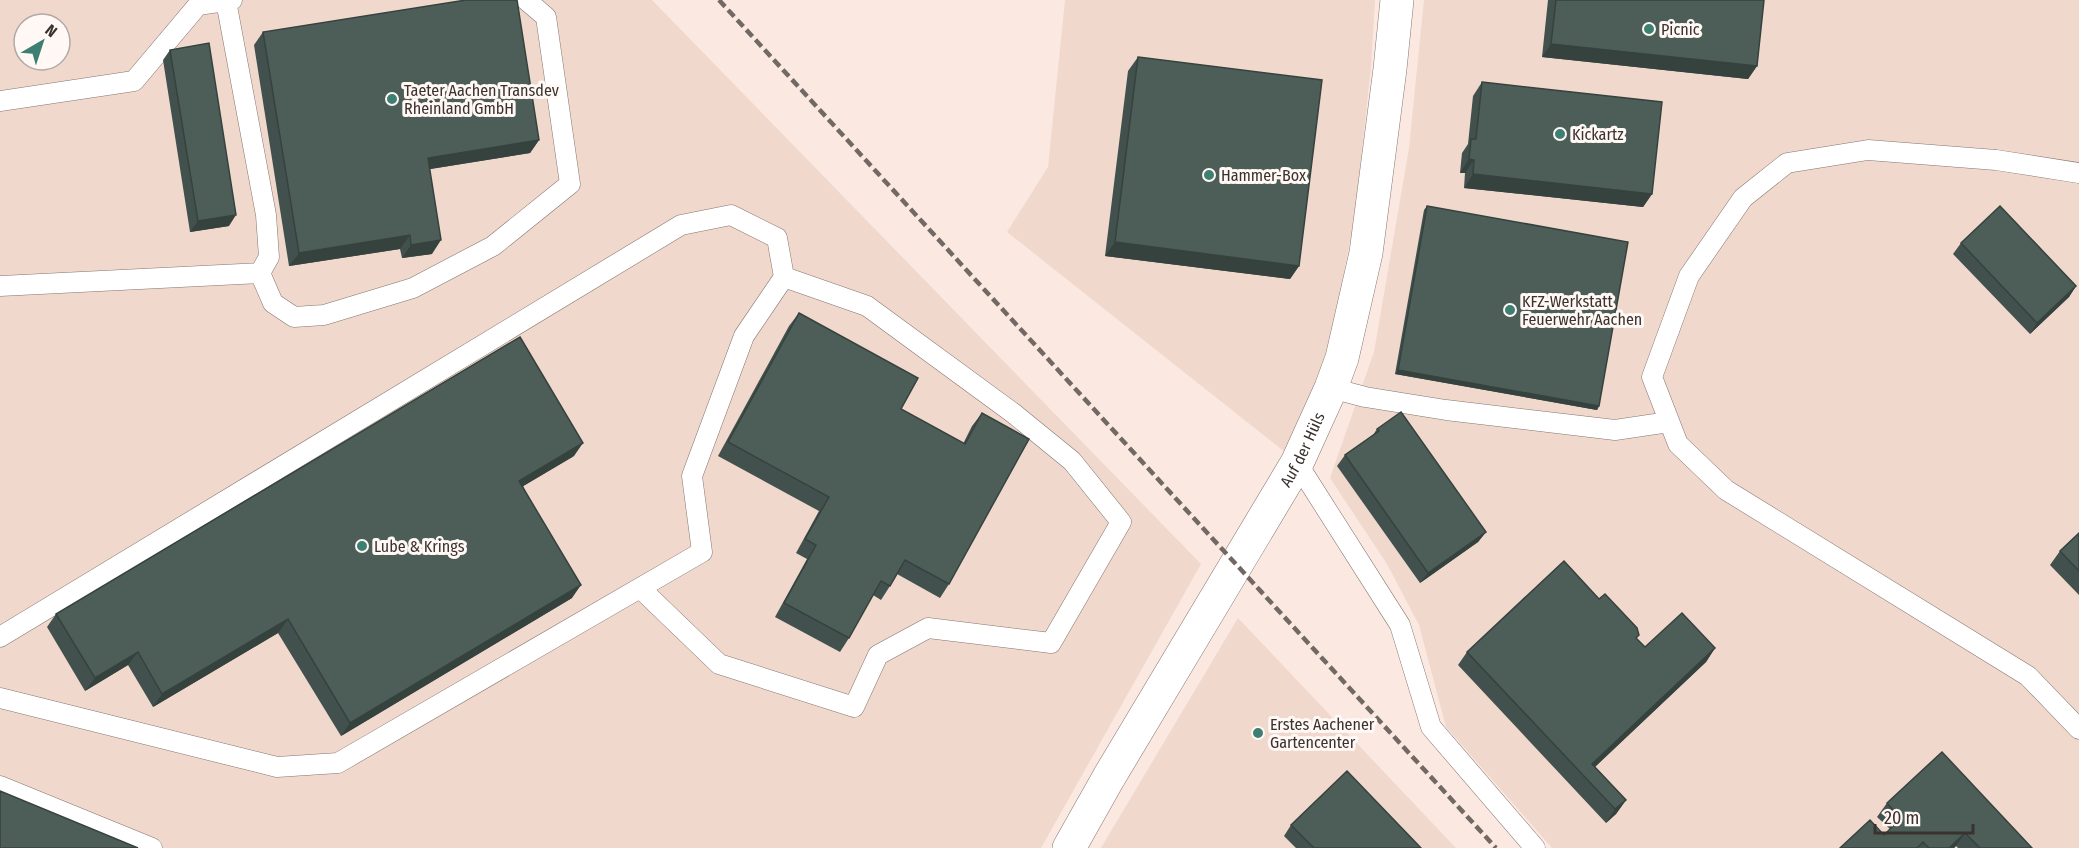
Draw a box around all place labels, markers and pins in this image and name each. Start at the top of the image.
place label: Picnic [1661,20,1700,39]
marker: Picnic [1642,22,1656,36]
place label: Taeter Aachen Transdev Rheinland GmbH [404,81,559,118]
marker: Taeter Aachen Transdev Rheinland GmbH [385,92,399,106]
place label: Kickartz [1572,125,1624,144]
marker: Kickartz [1553,127,1567,141]
place label: Hammer-Box [1221,166,1306,185]
marker: Hammer-Box [1202,168,1216,182]
place label: KFZ-Werkstatt Feuerwehr Aachen [1522,292,1642,329]
marker: KFZ-Werkstatt Feuerwehr Aachen [1503,303,1517,317]
place label: Lube & Krings [374,537,465,556]
marker: Lube & Krings [355,539,369,553]
place label: Erstes Aachener Gartencenter [1270,715,1375,752]
marker: Erstes Aachener Gartencenter [1251,726,1265,740]

